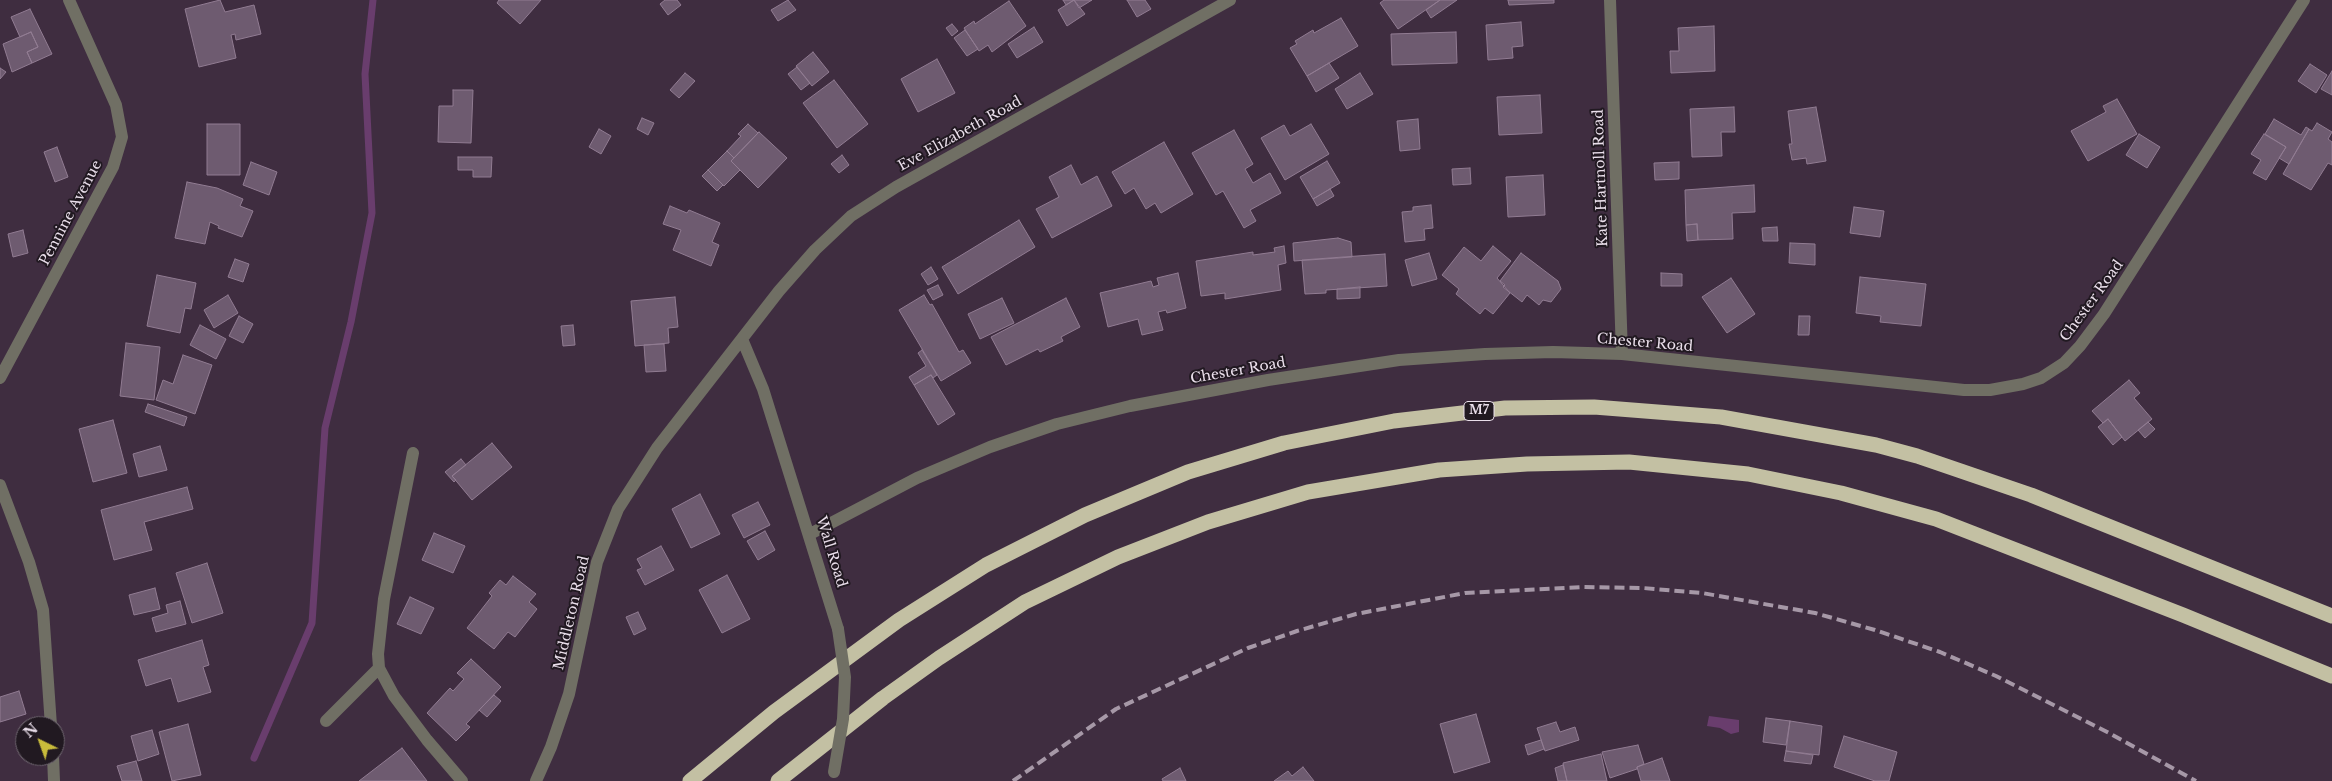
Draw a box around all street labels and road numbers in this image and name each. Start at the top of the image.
street label: Eve Elizabeth Road [895,93,1025,175]
street label: Kate Hartnoll Road [1590,109,1612,247]
street label: Pennine Avenue [36,158,106,268]
street label: Chester Road [2057,257,2127,345]
street label: Chester Road [1596,330,1694,356]
street label: Chester Road [1189,354,1287,388]
road number: M7 [1464,402,1494,421]
street label: Wall Road [812,514,850,590]
street label: Middleton Road [551,554,593,672]

